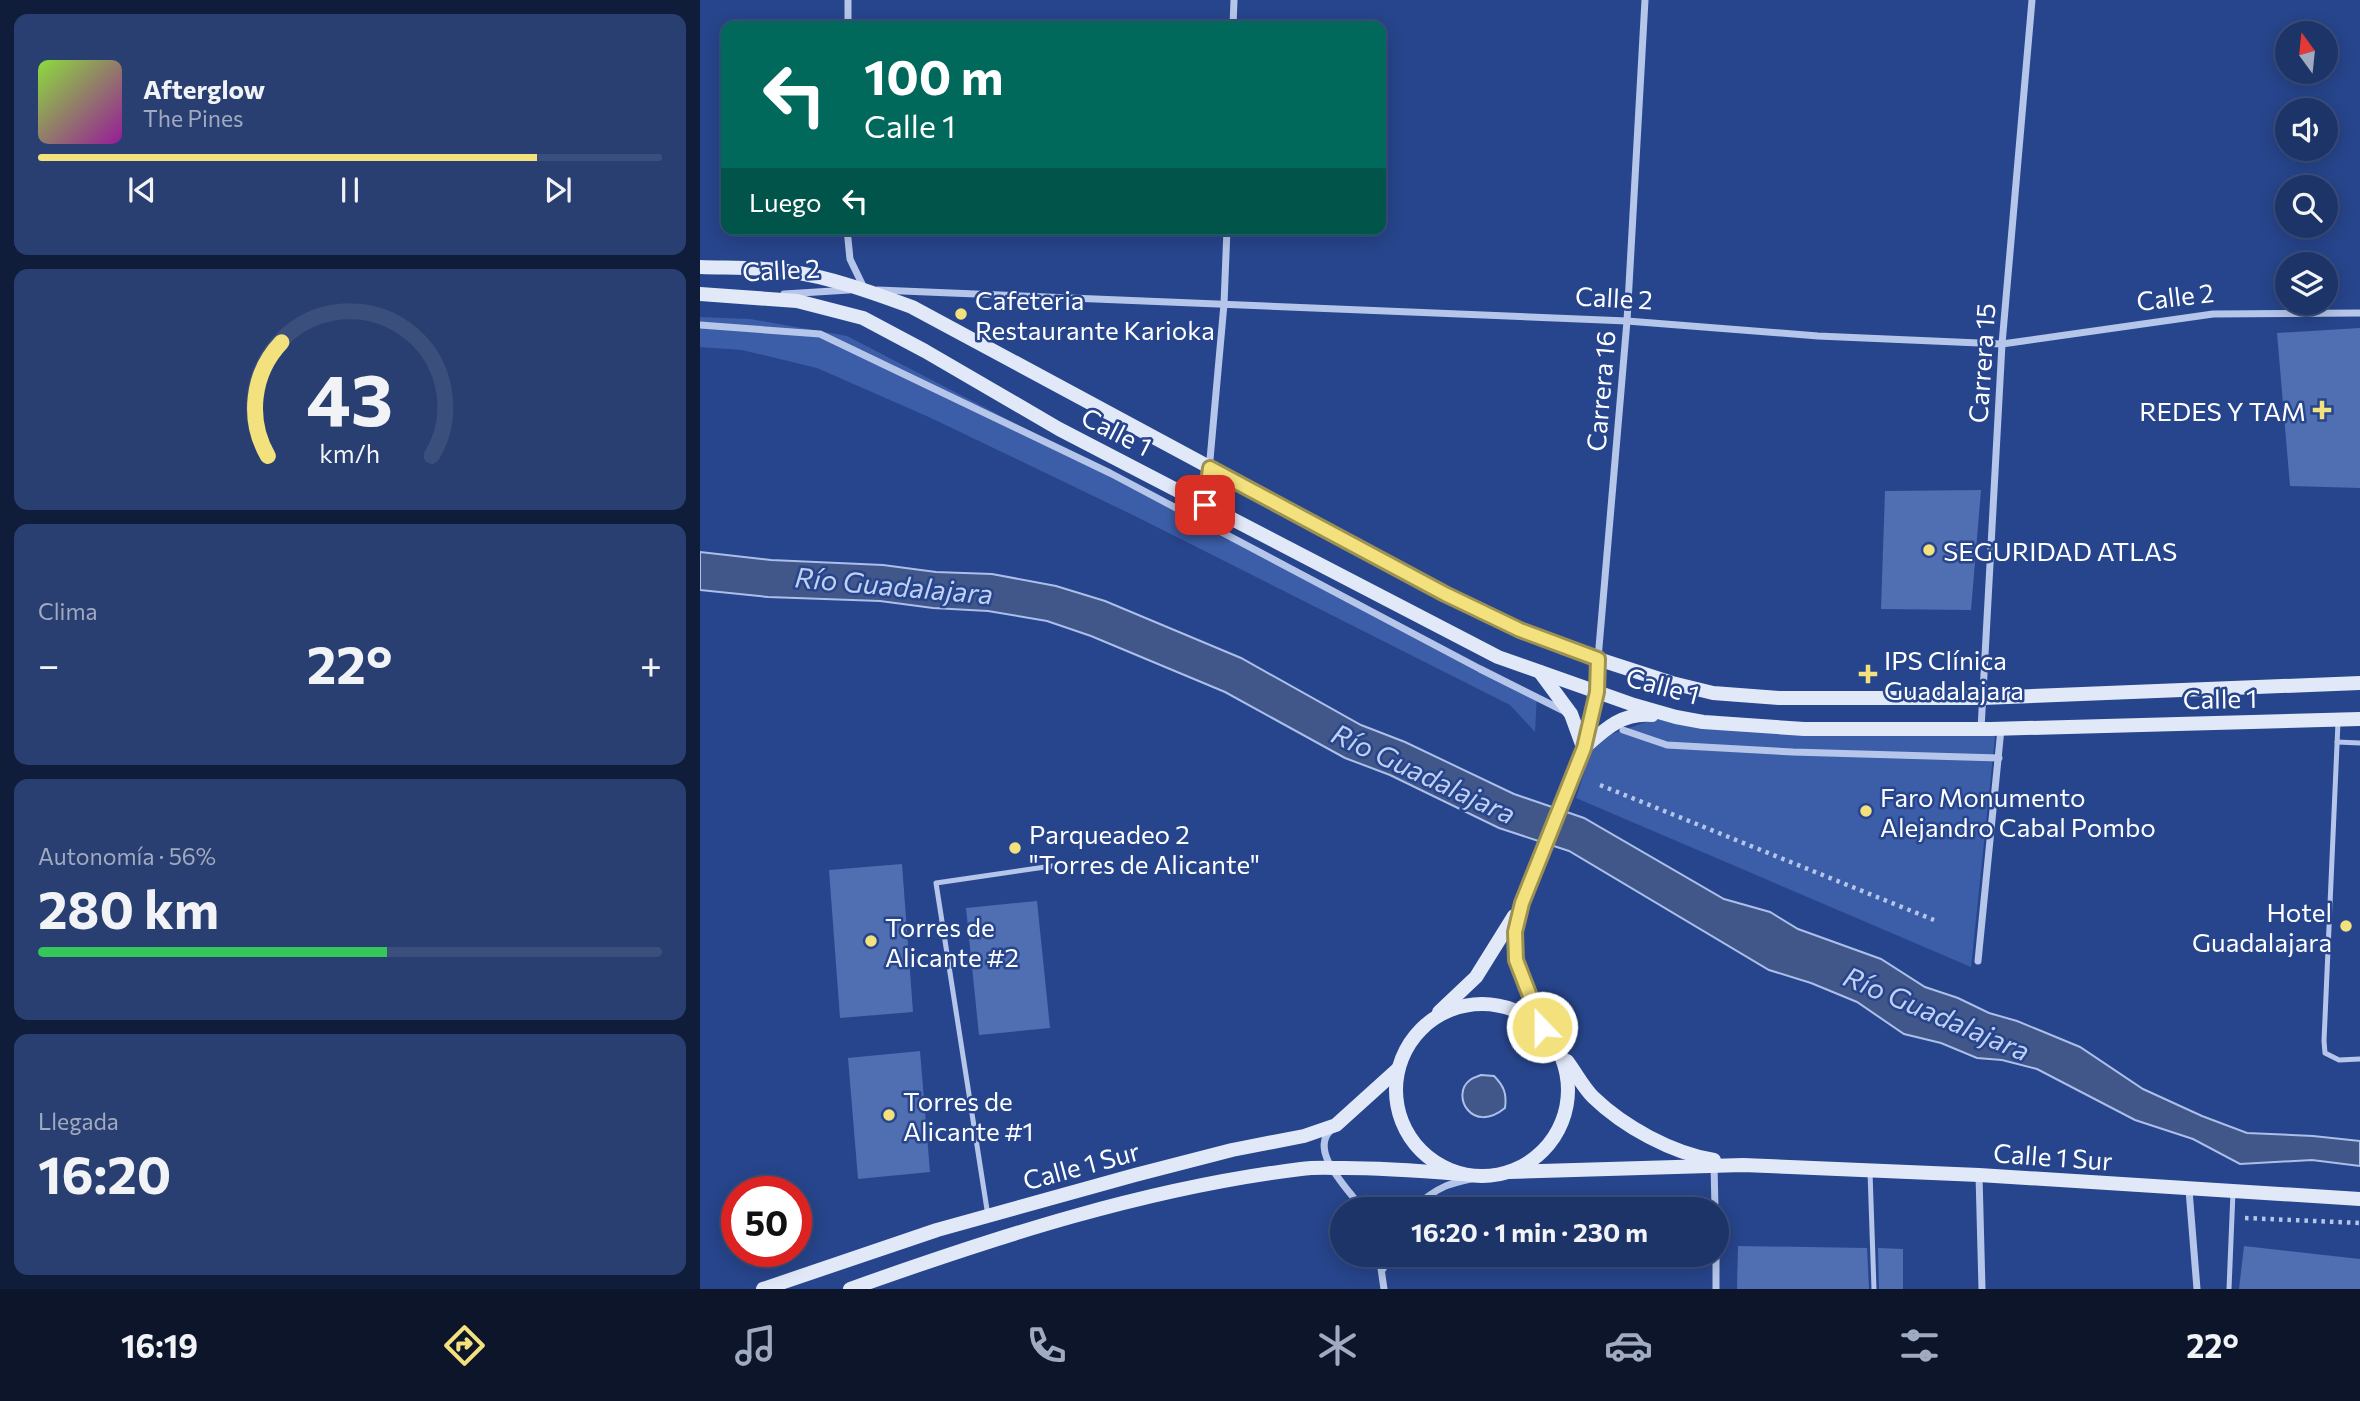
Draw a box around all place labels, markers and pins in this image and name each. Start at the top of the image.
place label: Cafeteria Restaurante Karioka [975,284,1215,345]
marker: Cafeteria Restaurante Karioka [953,306,969,322]
place label: REDES Y TAM [2139,395,2306,426]
marker: REDES Y TAM [2312,400,2332,420]
pin [1175,475,1235,535]
place label: SEGURIDAD ATLAS [1943,535,2177,566]
marker: SEGURIDAD ATLAS [1921,542,1937,558]
place label: IPS Clínica Guadalajara [1884,644,2024,705]
marker: IPS Clínica Guadalajara [1858,664,1878,684]
place label: Faro Monumento Alejandro Cabal Pombo [1880,781,2156,842]
marker: Faro Monumento Alejandro Cabal Pombo [1858,803,1874,819]
place label: Parqueadeo 2 "Torres de Alicante" [1029,818,1260,879]
marker: Parqueadeo 2 "Torres de Alicante" [1007,840,1023,856]
place label: Hotel Guadalajara [2192,896,2332,957]
place label: Torres de Alicante #2 [885,911,1019,972]
marker: Hotel Guadalajara [2338,918,2354,934]
marker: Torres de Alicante #2 [863,933,879,949]
place label: Torres de Alicante #1 [903,1085,1034,1146]
marker: Torres de Alicante #1 [881,1107,897,1123]

